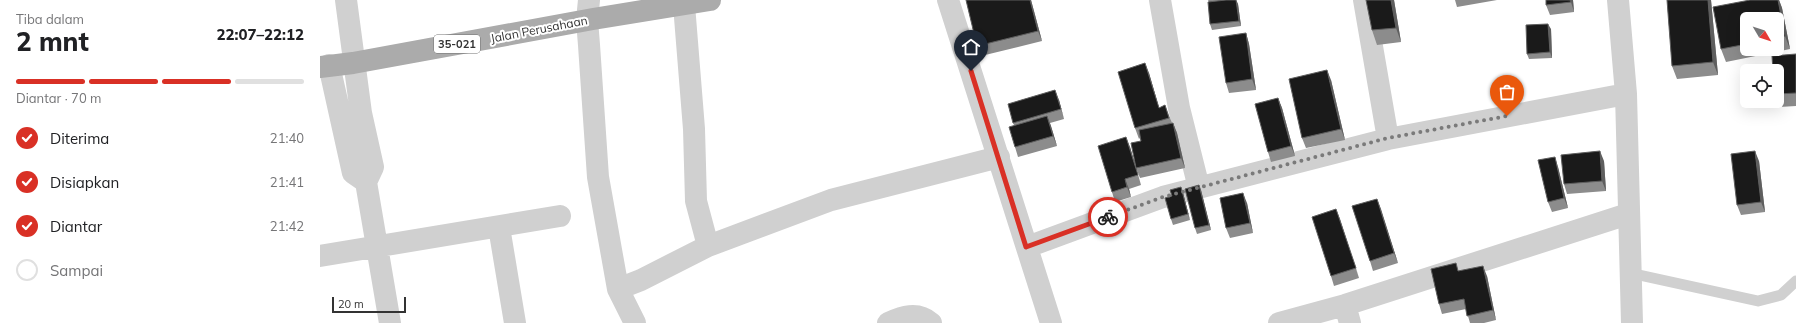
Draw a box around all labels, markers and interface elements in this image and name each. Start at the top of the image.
text: Tiba dalam [16,11,84,27]
street label: Jalan Perusahaan [489,12,589,46]
north arrow [1740,12,1784,56]
map controls [1740,12,1784,108]
text: 2 mnt [16,25,89,58]
text: 22:07–22:12 [217,25,304,44]
pin [954,30,988,71]
road number: 35-021 [434,35,480,53]
icon: home [960,36,982,58]
button: locate [1740,64,1784,108]
pin [1490,75,1524,116]
icon: bag [1496,81,1518,103]
text: Diantar · 70 m [16,90,102,106]
icon: check [16,127,38,149]
text: Diterima [50,129,109,148]
text: 21:40 [270,130,304,146]
icon: check [16,171,38,193]
text: Disiapkan [50,173,119,192]
text: 21:41 [270,174,304,190]
courier [1088,197,1128,237]
icon: bike [1097,206,1119,228]
icon: check [16,215,38,237]
text: Diantar [50,217,102,236]
text: 21:42 [270,218,304,234]
text: Sampai [50,261,103,280]
scale bar [332,295,406,314]
text: 20 m [338,297,364,311]

